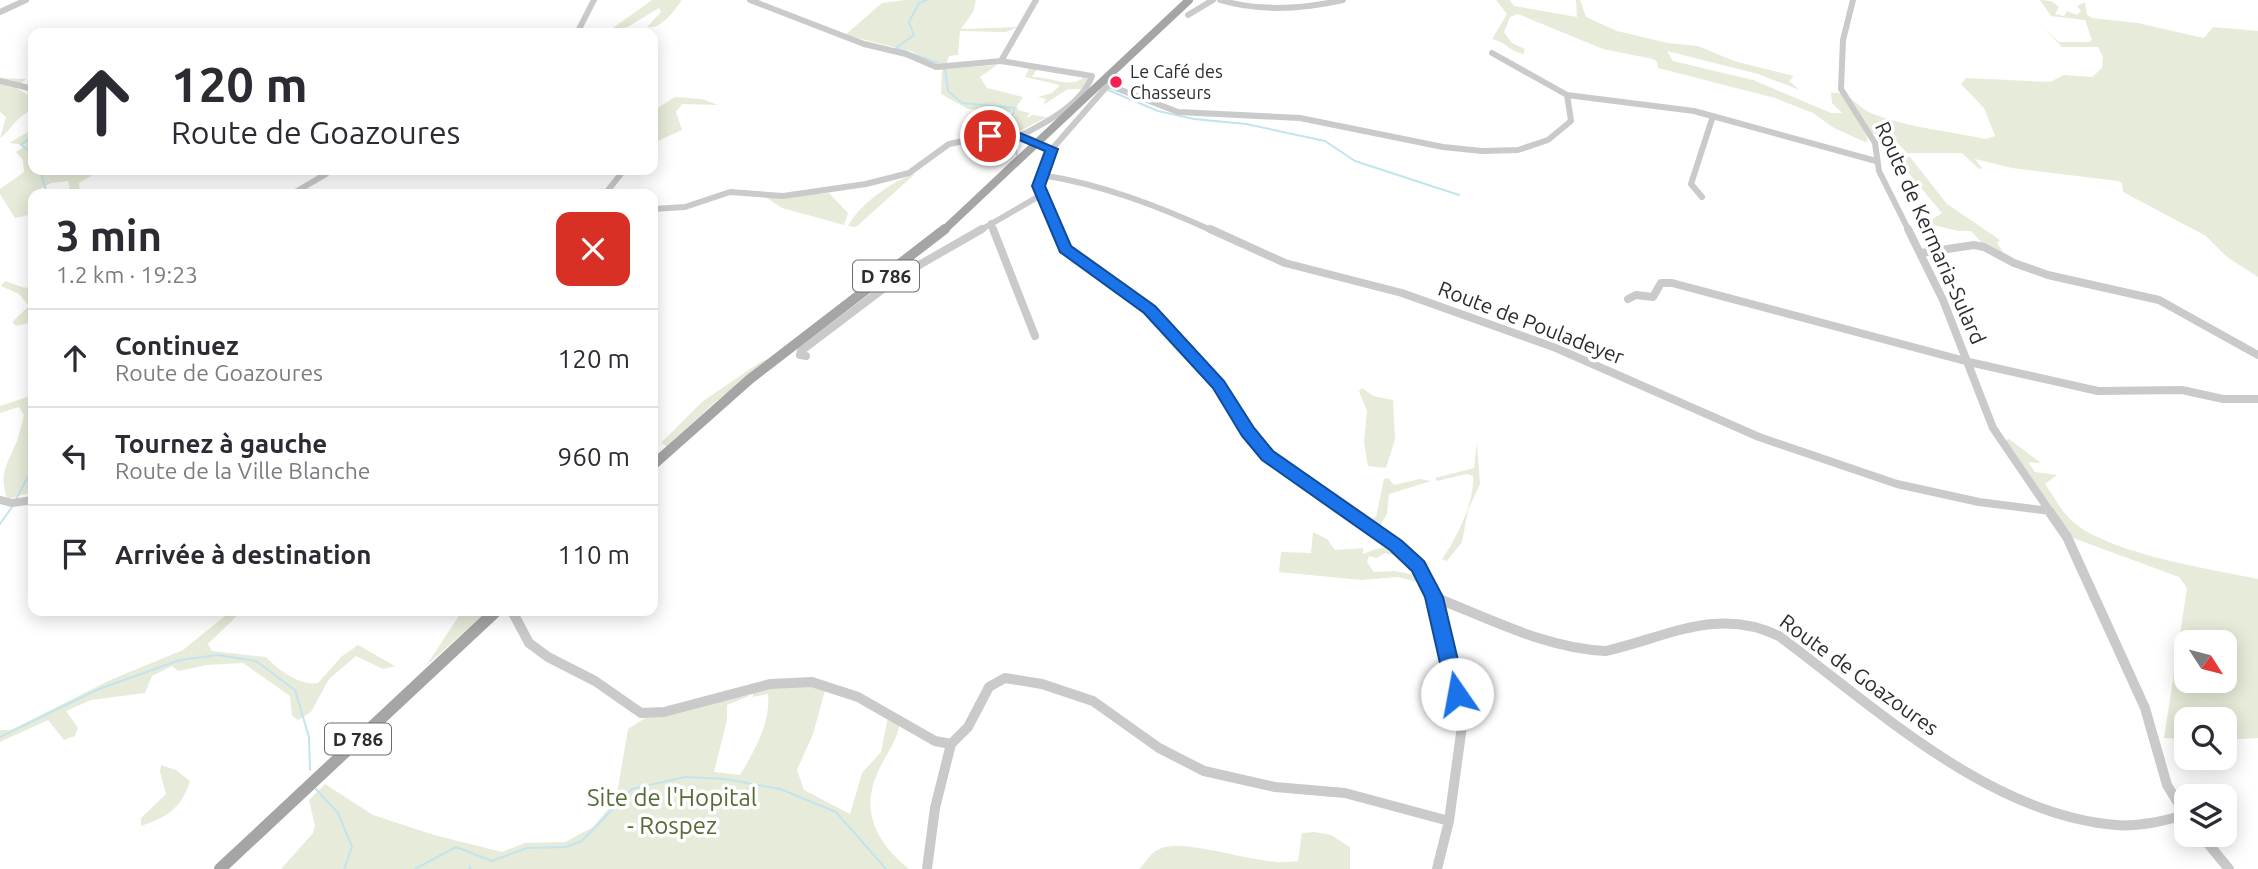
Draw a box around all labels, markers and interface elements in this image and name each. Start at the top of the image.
icon: ahead [56,56,147,147]
text: 120 m [171,56,308,111]
place label: Le Café des Chasseurs [1130,61,1223,102]
marker: Le Café des Chasseurs [1108,74,1124,90]
pin [960,106,1020,166]
text: Route de Goazoures [171,114,461,150]
icon: arrive [971,117,1009,155]
street label: Route de Kermaria-Sulard [1871,118,1991,348]
text: 3 min [56,212,162,259]
button: close [556,212,630,286]
road number: D 786 [853,260,919,292]
text: 1.2 km · 19:23 [56,262,198,287]
street label: Route de Pouladeyer [1435,276,1628,369]
text: Continuez [115,331,239,360]
icon: ahead [56,339,94,377]
text: 120 m [558,344,630,373]
text: Route de Goazoures [115,360,323,385]
text: Tournez à gauche [115,429,327,458]
icon: left [56,437,94,475]
text: 960 m [558,442,630,471]
text: Route de la Ville Blanche [115,458,371,483]
icon: arrive [56,535,94,573]
text: Arrivée à destination [115,540,371,569]
text: 110 m [558,540,630,569]
street label: Route de Goazoures [1776,609,1943,740]
north arrow [2174,630,2236,693]
map controls [2174,630,2237,847]
position arrow [1420,657,1494,731]
button: search [2174,707,2237,770]
road number: D 786 [325,724,391,754]
park label: Site de l'Hopital - Rospez [587,784,757,839]
button: layers [2174,784,2237,847]

